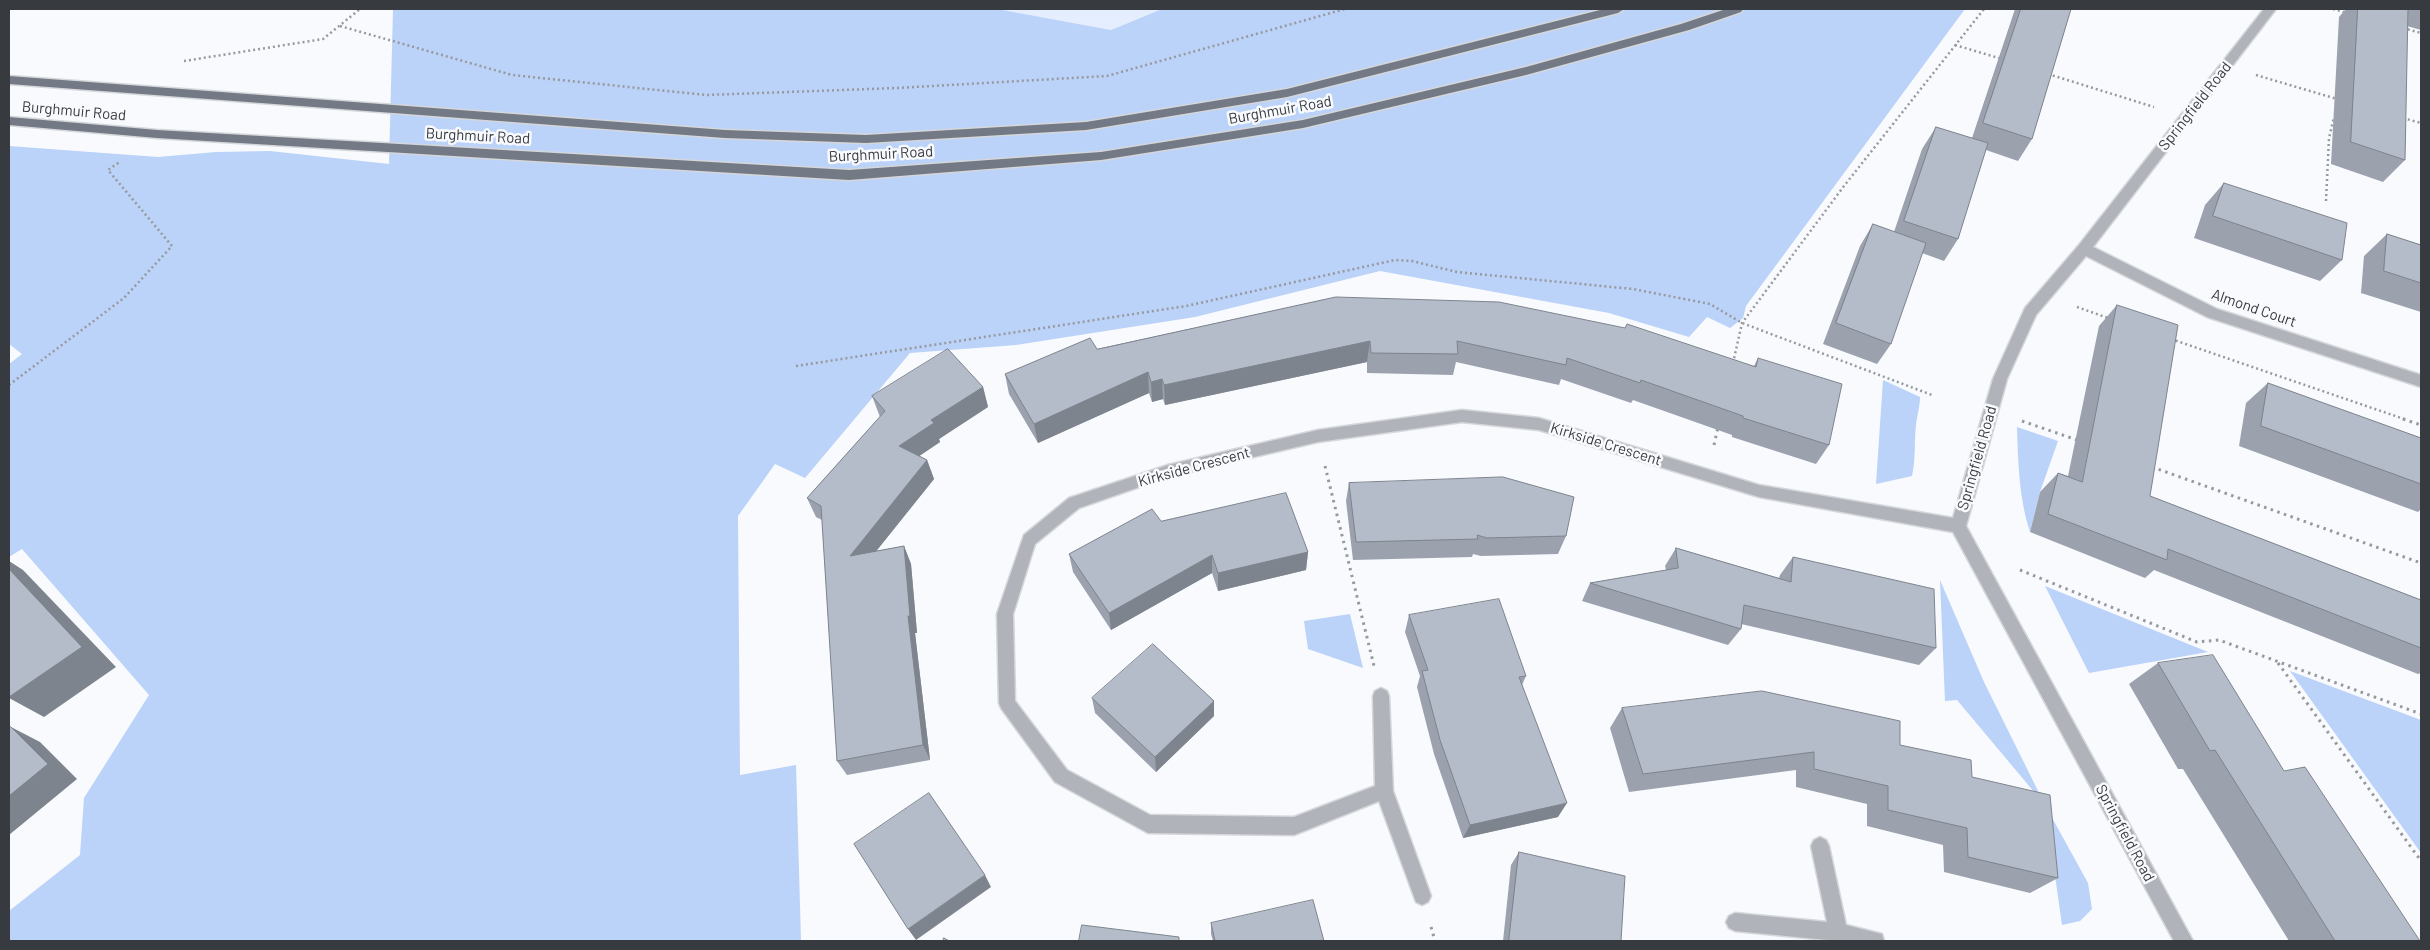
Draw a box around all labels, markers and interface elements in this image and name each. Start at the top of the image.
street label: Springfield Road [2155,58,2235,154]
street label: Burghmuir Road [1227,92,1333,128]
street label: Burghmuir Road [21,97,127,125]
street label: Burghmuir Road [425,124,531,148]
street label: Burghmuir Road [828,142,934,166]
street label: Almond Court [2209,285,2299,331]
street label: Springfield Road [1954,404,2000,512]
street label: Kirkside Crescent [1548,419,1664,469]
street label: Kirkside Crescent [1136,443,1252,491]
street label: Springfield Road [2092,781,2158,885]

